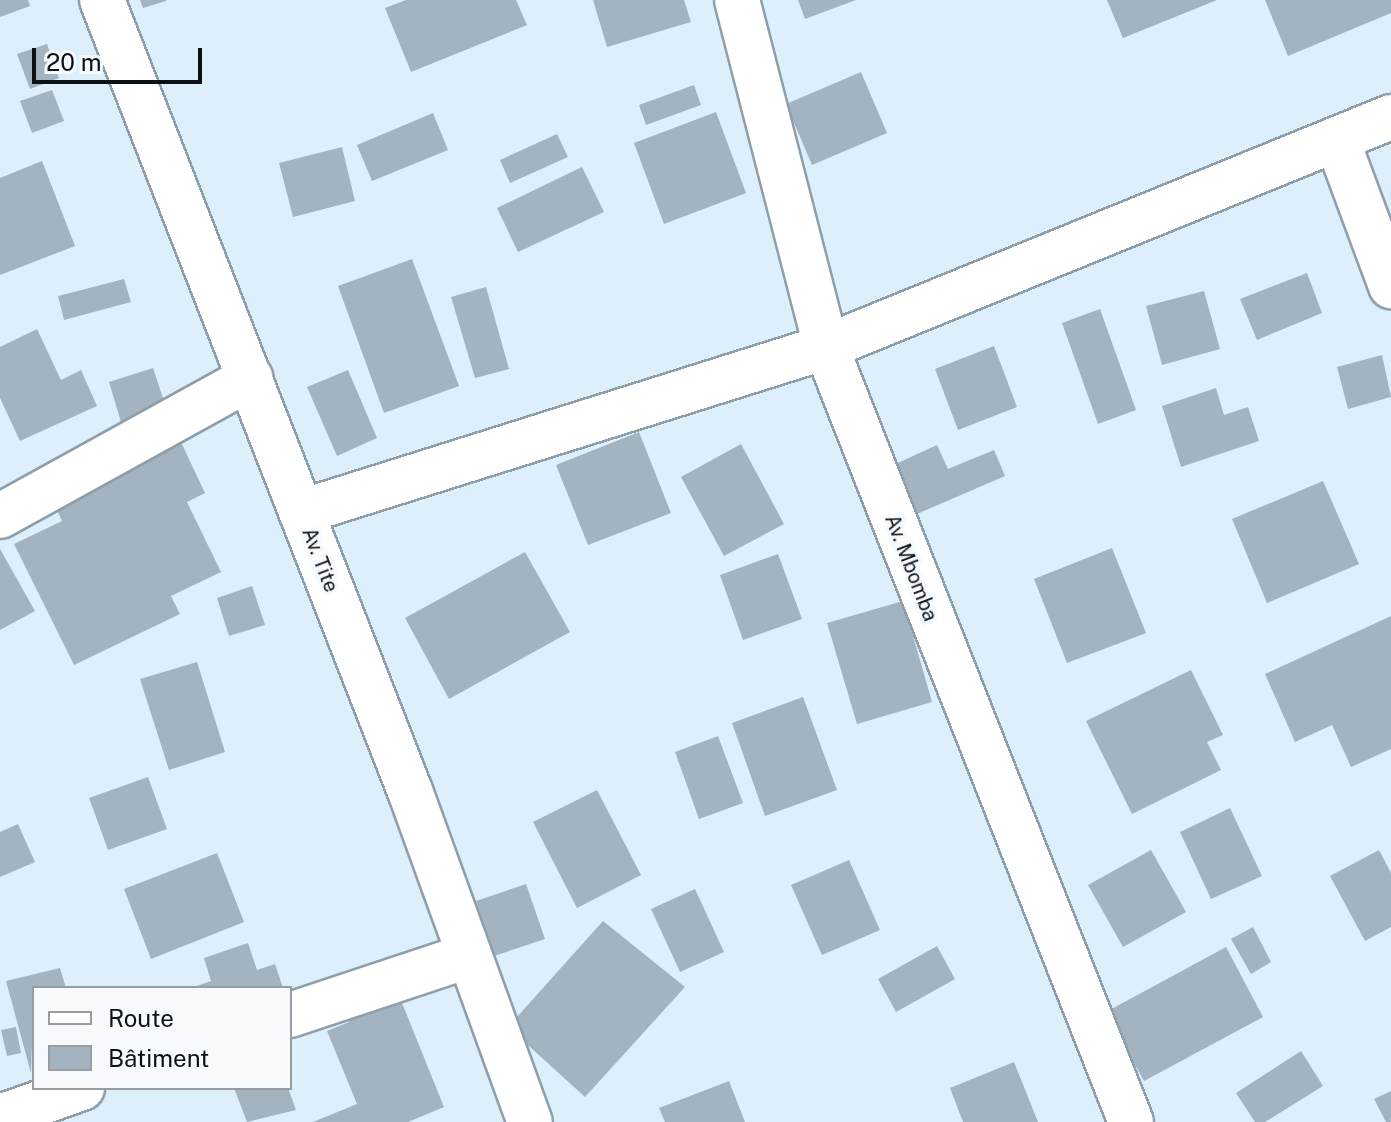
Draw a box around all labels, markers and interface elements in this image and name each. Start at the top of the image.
scale bar [36,32,206,82]
text: 20 m [46,48,102,76]
street label: Av. Mbomba [880,511,942,625]
street label: Av. Tite [297,524,343,596]
legend [32,986,292,1090]
text: Route [108,1004,174,1032]
text: Bâtiment [108,1044,209,1072]

